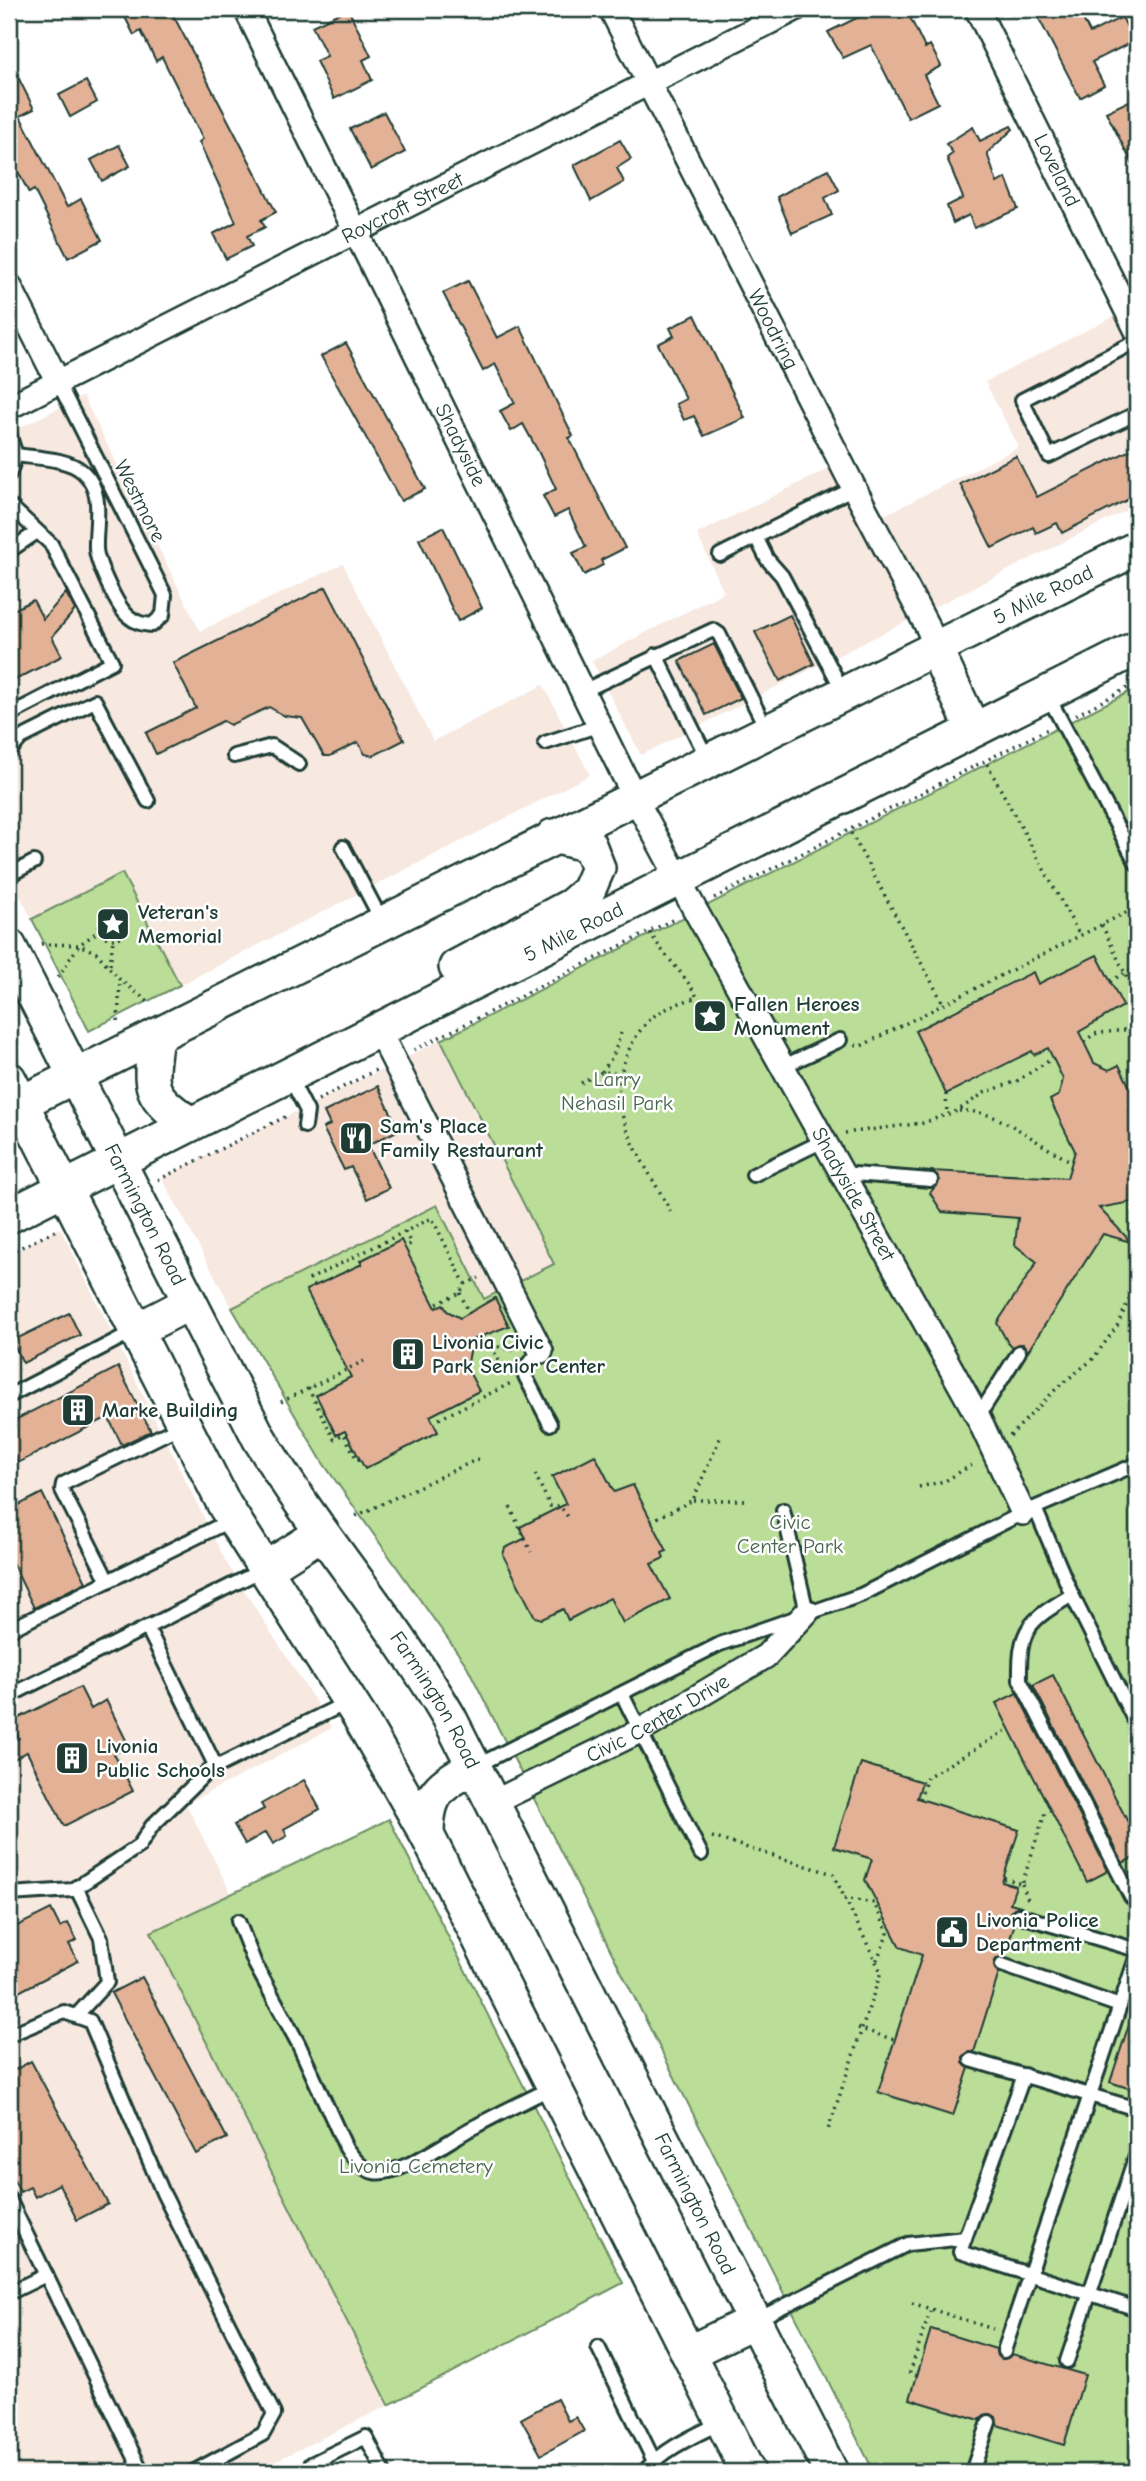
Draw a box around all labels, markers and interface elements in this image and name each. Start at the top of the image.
street label: Loveland [1029,130,1085,211]
street label: Roycroft Street [338,167,468,249]
street label: Woodring [743,285,804,373]
street label: Shadyside [430,399,491,490]
street label: Westmore [109,456,171,546]
street label: 5 Mile Road [989,560,1097,630]
street label: 5 Mile Road [520,897,627,967]
place label: Veteran's Memorial [138,900,222,948]
place icon: Veteran's Memorial [94,905,132,943]
place label: Fallen Heroes Monument [734,992,860,1040]
place icon: Fallen Heroes Monument [691,997,729,1035]
park label: Larry Nehasil Park [561,1067,673,1115]
place label: Sam's Place Family Restaurant [380,1114,544,1162]
restaurant icon: Sam's Place Family Restaurant [337,1119,375,1157]
street label: Shadyside Street [807,1123,901,1266]
street label: Farmington Road [99,1140,191,1289]
place label: Livonia Civic Park Senior Center [432,1330,606,1378]
building icon: Livonia Civic Park Senior Center [389,1335,427,1373]
building icon: Marke Building [59,1391,97,1429]
place label: Marke Building [102,1398,239,1422]
park label: Civic Center Park [737,1510,843,1558]
street label: Farmington Road [385,1627,485,1773]
street label: Civic Center Drive [582,1669,733,1767]
place label: Livonia Public Schools [96,1734,225,1782]
building icon: Livonia Public Schools [53,1739,91,1777]
place label: Livonia Police Department [976,1908,1099,1956]
public building icon: Livonia Police Department [933,1913,971,1951]
street label: Farmington Road [649,2129,741,2279]
park label: Livonia Cemetery [339,2154,494,2178]

